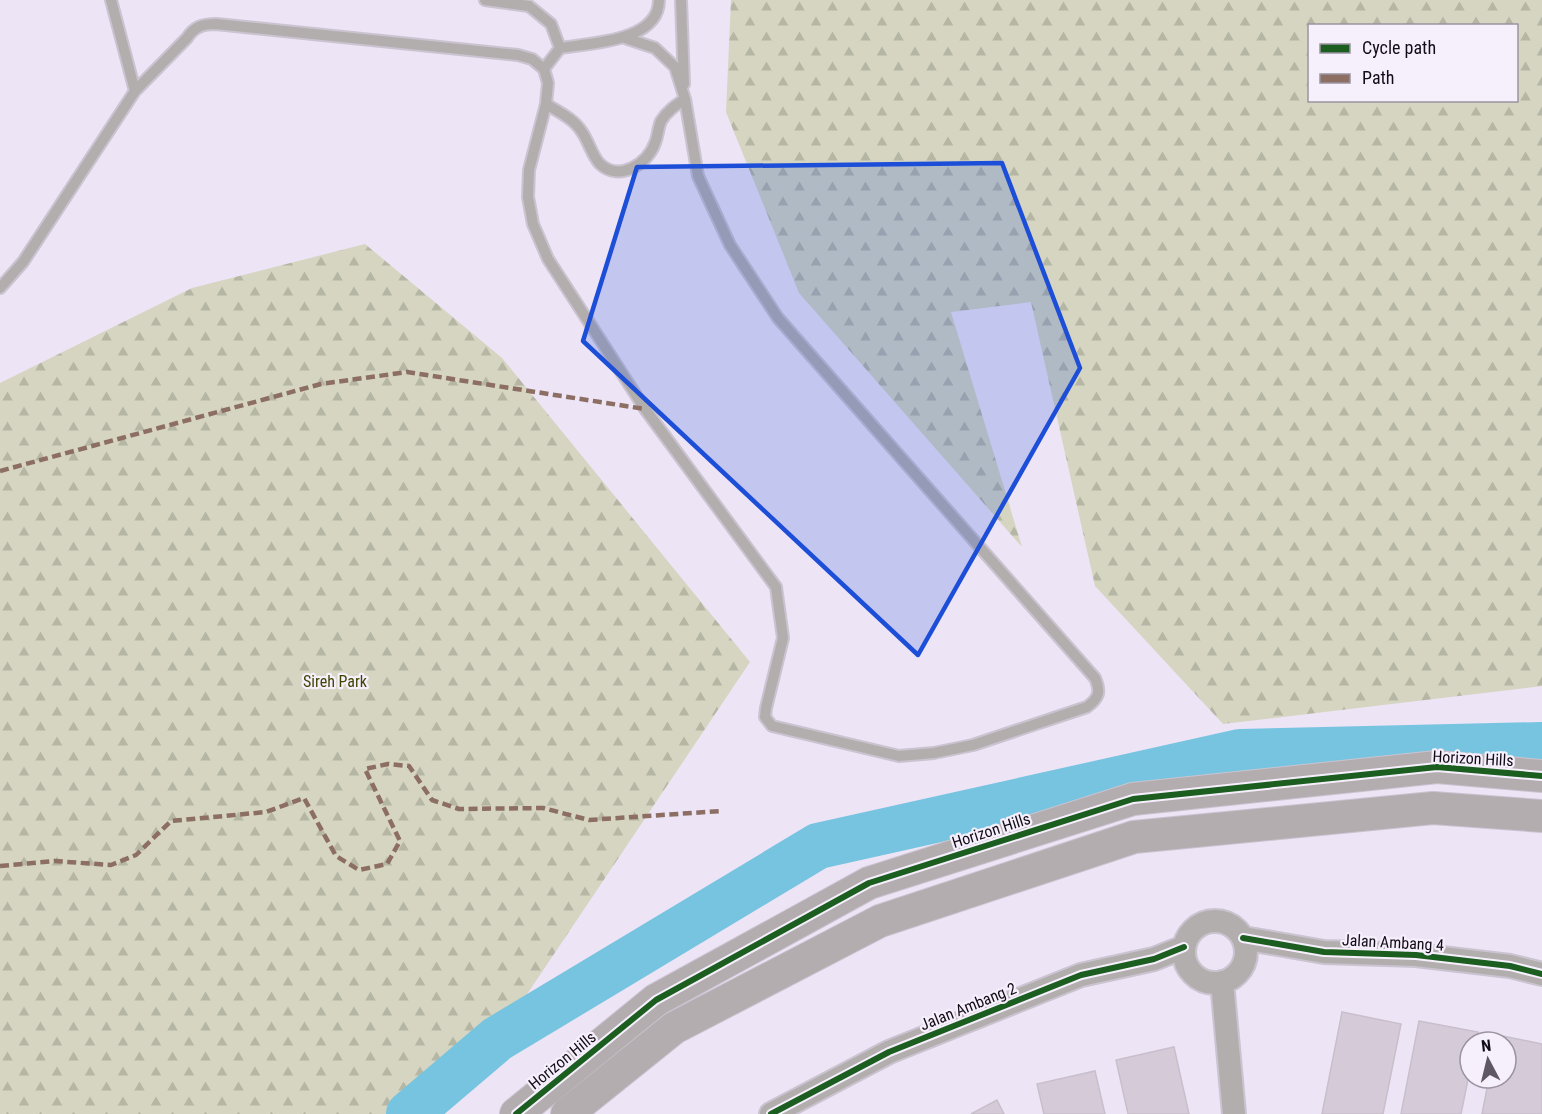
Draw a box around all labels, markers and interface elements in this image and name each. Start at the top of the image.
legend [1308,24,1518,102]
text: Cycle path [1362,37,1436,58]
text: Path [1362,67,1395,88]
park label: Sireh Park [303,672,368,691]
street label: Horizon Hills [1432,747,1514,770]
street label: Horizon Hills [950,809,1033,852]
street label: Jalan Ambang 4 [1341,930,1445,955]
street label: Jalan Ambang 2 [917,978,1019,1034]
street label: Horizon Hills [525,1027,600,1093]
north arrow [1458,1030,1518,1090]
text: N [1480,1036,1492,1056]

